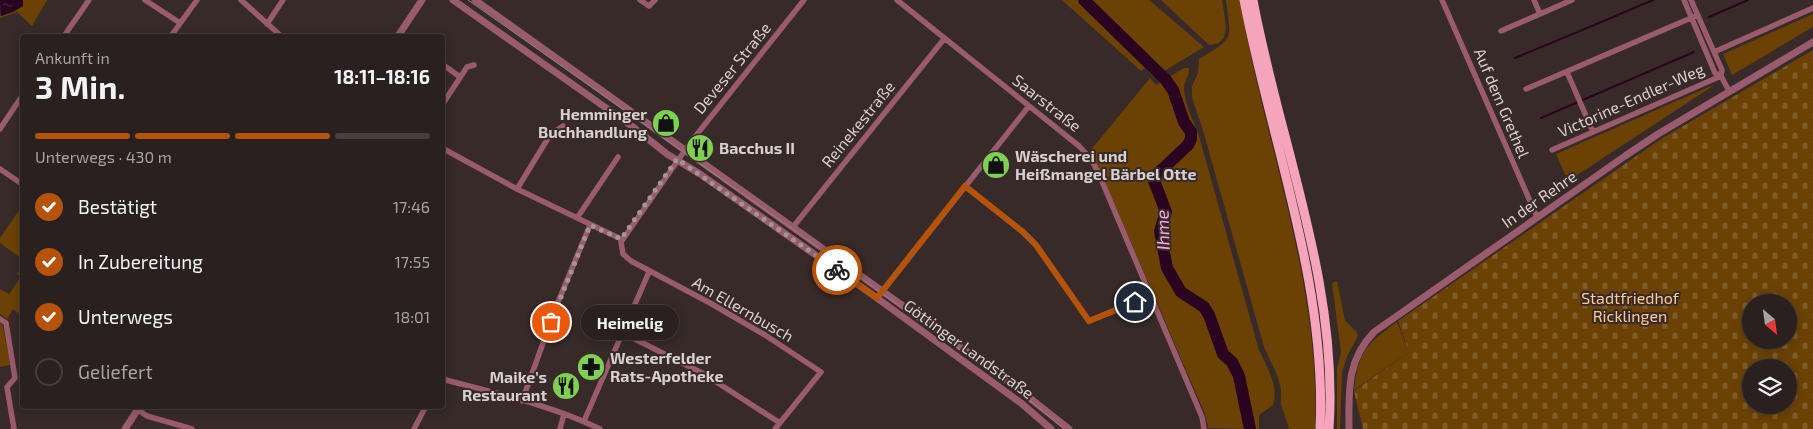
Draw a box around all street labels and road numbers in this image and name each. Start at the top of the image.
street label: Deveser Straße [689,18,774,117]
street label: Auf dem Grethel [1471,45,1534,161]
street label: Victorine-Endler-Weg [1555,59,1707,140]
street label: Saarstraße [1009,70,1085,135]
street label: Reinekestraße [817,77,898,171]
street label: In der Rehre [1498,166,1580,231]
street label: Am Ellernbusch [689,272,797,345]
street label: Göttinger Landstraße [901,295,1038,402]

